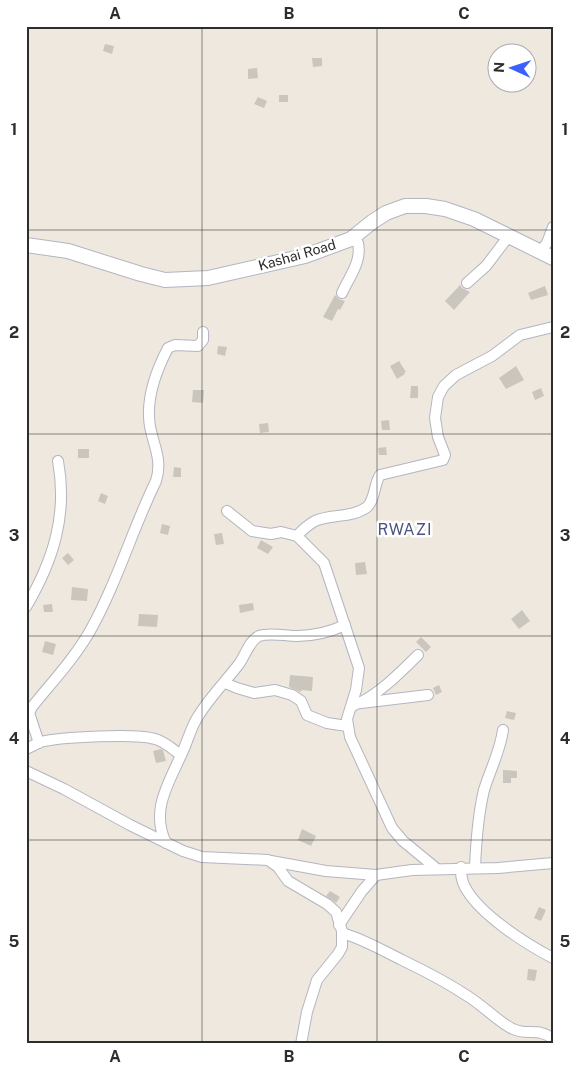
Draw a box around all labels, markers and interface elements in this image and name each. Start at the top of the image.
text: A [109,4,121,23]
text: B [284,4,295,23]
text: C [458,4,470,23]
north arrow [486,42,536,92]
text: N [491,61,507,73]
text: 1 [11,120,17,139]
text: 1 [562,120,568,139]
street label: Kashai Road [256,236,338,274]
text: 2 [9,323,19,342]
text: 2 [560,323,570,342]
district label: RWAZI [378,520,432,539]
text: 3 [9,526,19,545]
text: 3 [560,526,570,545]
text: 4 [9,729,20,748]
text: 4 [560,729,571,748]
text: 5 [9,932,20,951]
text: 5 [560,932,571,951]
text: A [109,1047,121,1066]
text: B [284,1047,295,1066]
text: C [458,1047,470,1066]

